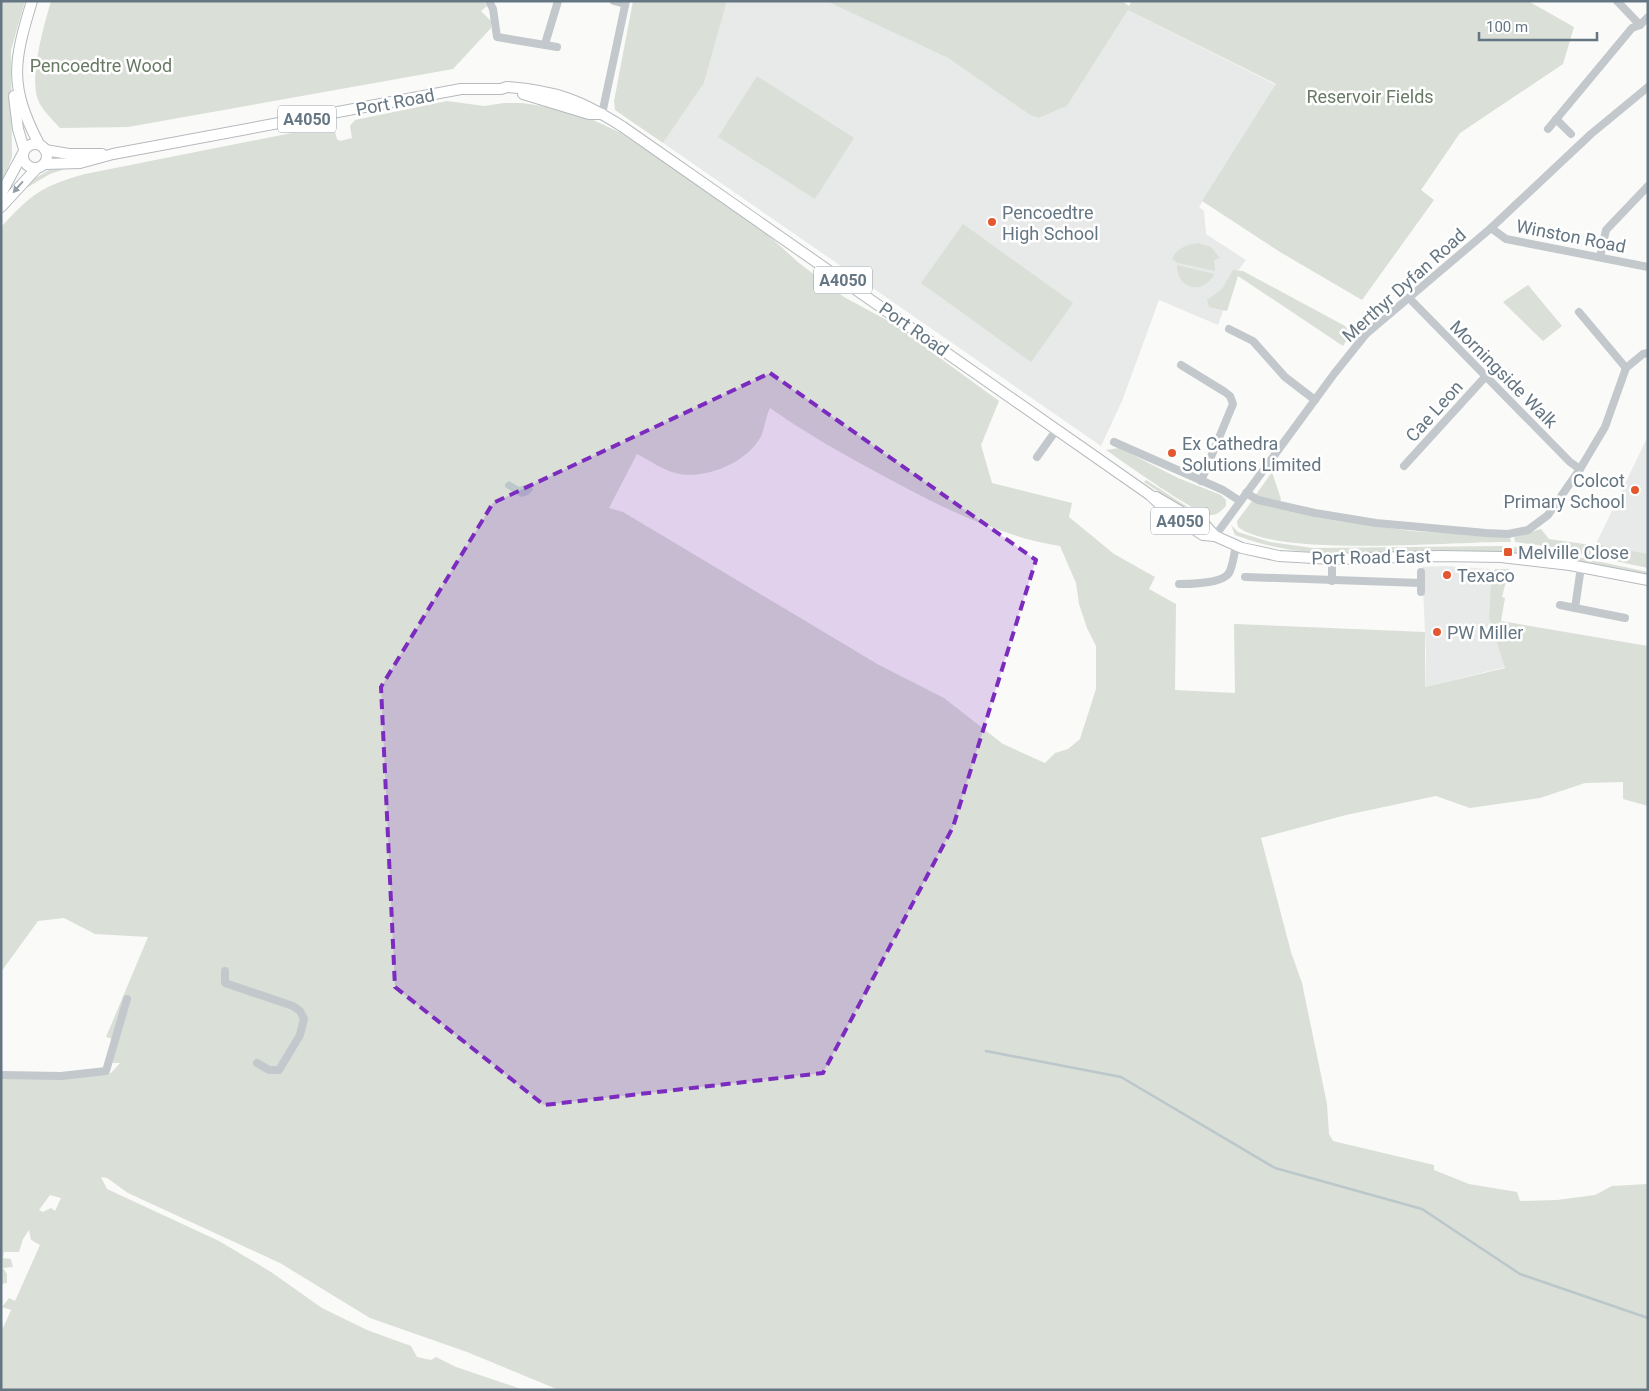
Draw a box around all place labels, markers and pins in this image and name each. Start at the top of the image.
place label: Pencoedtre High School [1002,202,1099,244]
marker: Pencoedtre High School [986,216,998,228]
place label: Ex Cathedra Solutions Limited [1182,433,1321,475]
marker: Ex Cathedra Solutions Limited [1166,447,1178,459]
place label: Colcot Primary School [1503,470,1625,512]
marker: Colcot Primary School [1629,484,1641,496]
place label: Melville Close [1518,542,1629,563]
marker: Melville Close [1502,546,1514,558]
place label: Texaco [1457,565,1515,586]
marker: Texaco [1441,569,1453,581]
place label: PW Miller [1447,622,1523,643]
marker: PW Miller [1431,626,1443,638]

